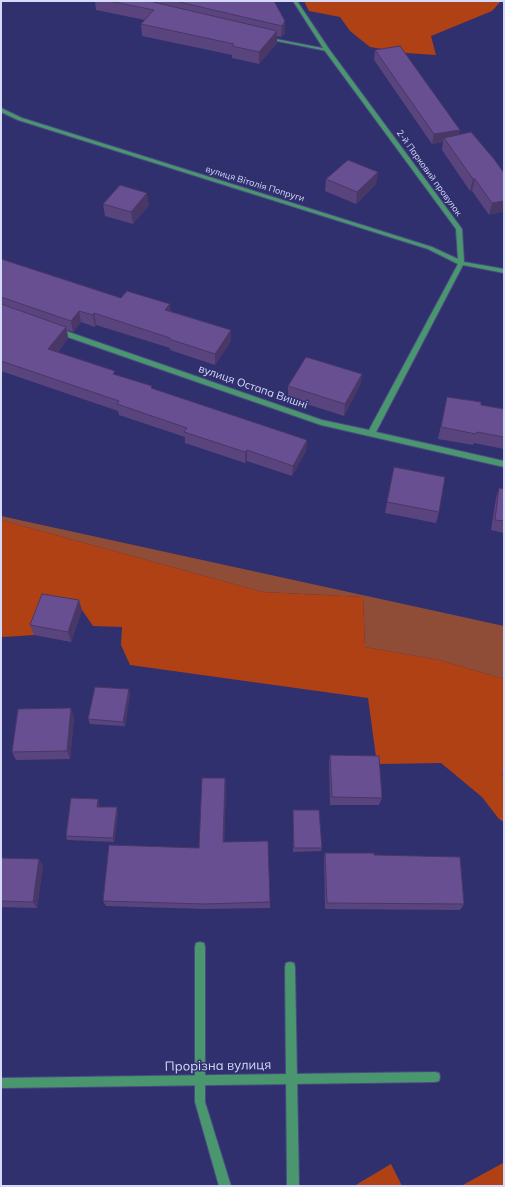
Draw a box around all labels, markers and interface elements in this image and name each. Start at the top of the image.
street label: 2-й Парковий провулок [394,128,464,218]
street label: вулиця Віталія Попруги [204,164,306,204]
street label: вулиця Остапа Вишні [197,362,309,412]
street label: Прорізна вулиця [165,1057,271,1075]

